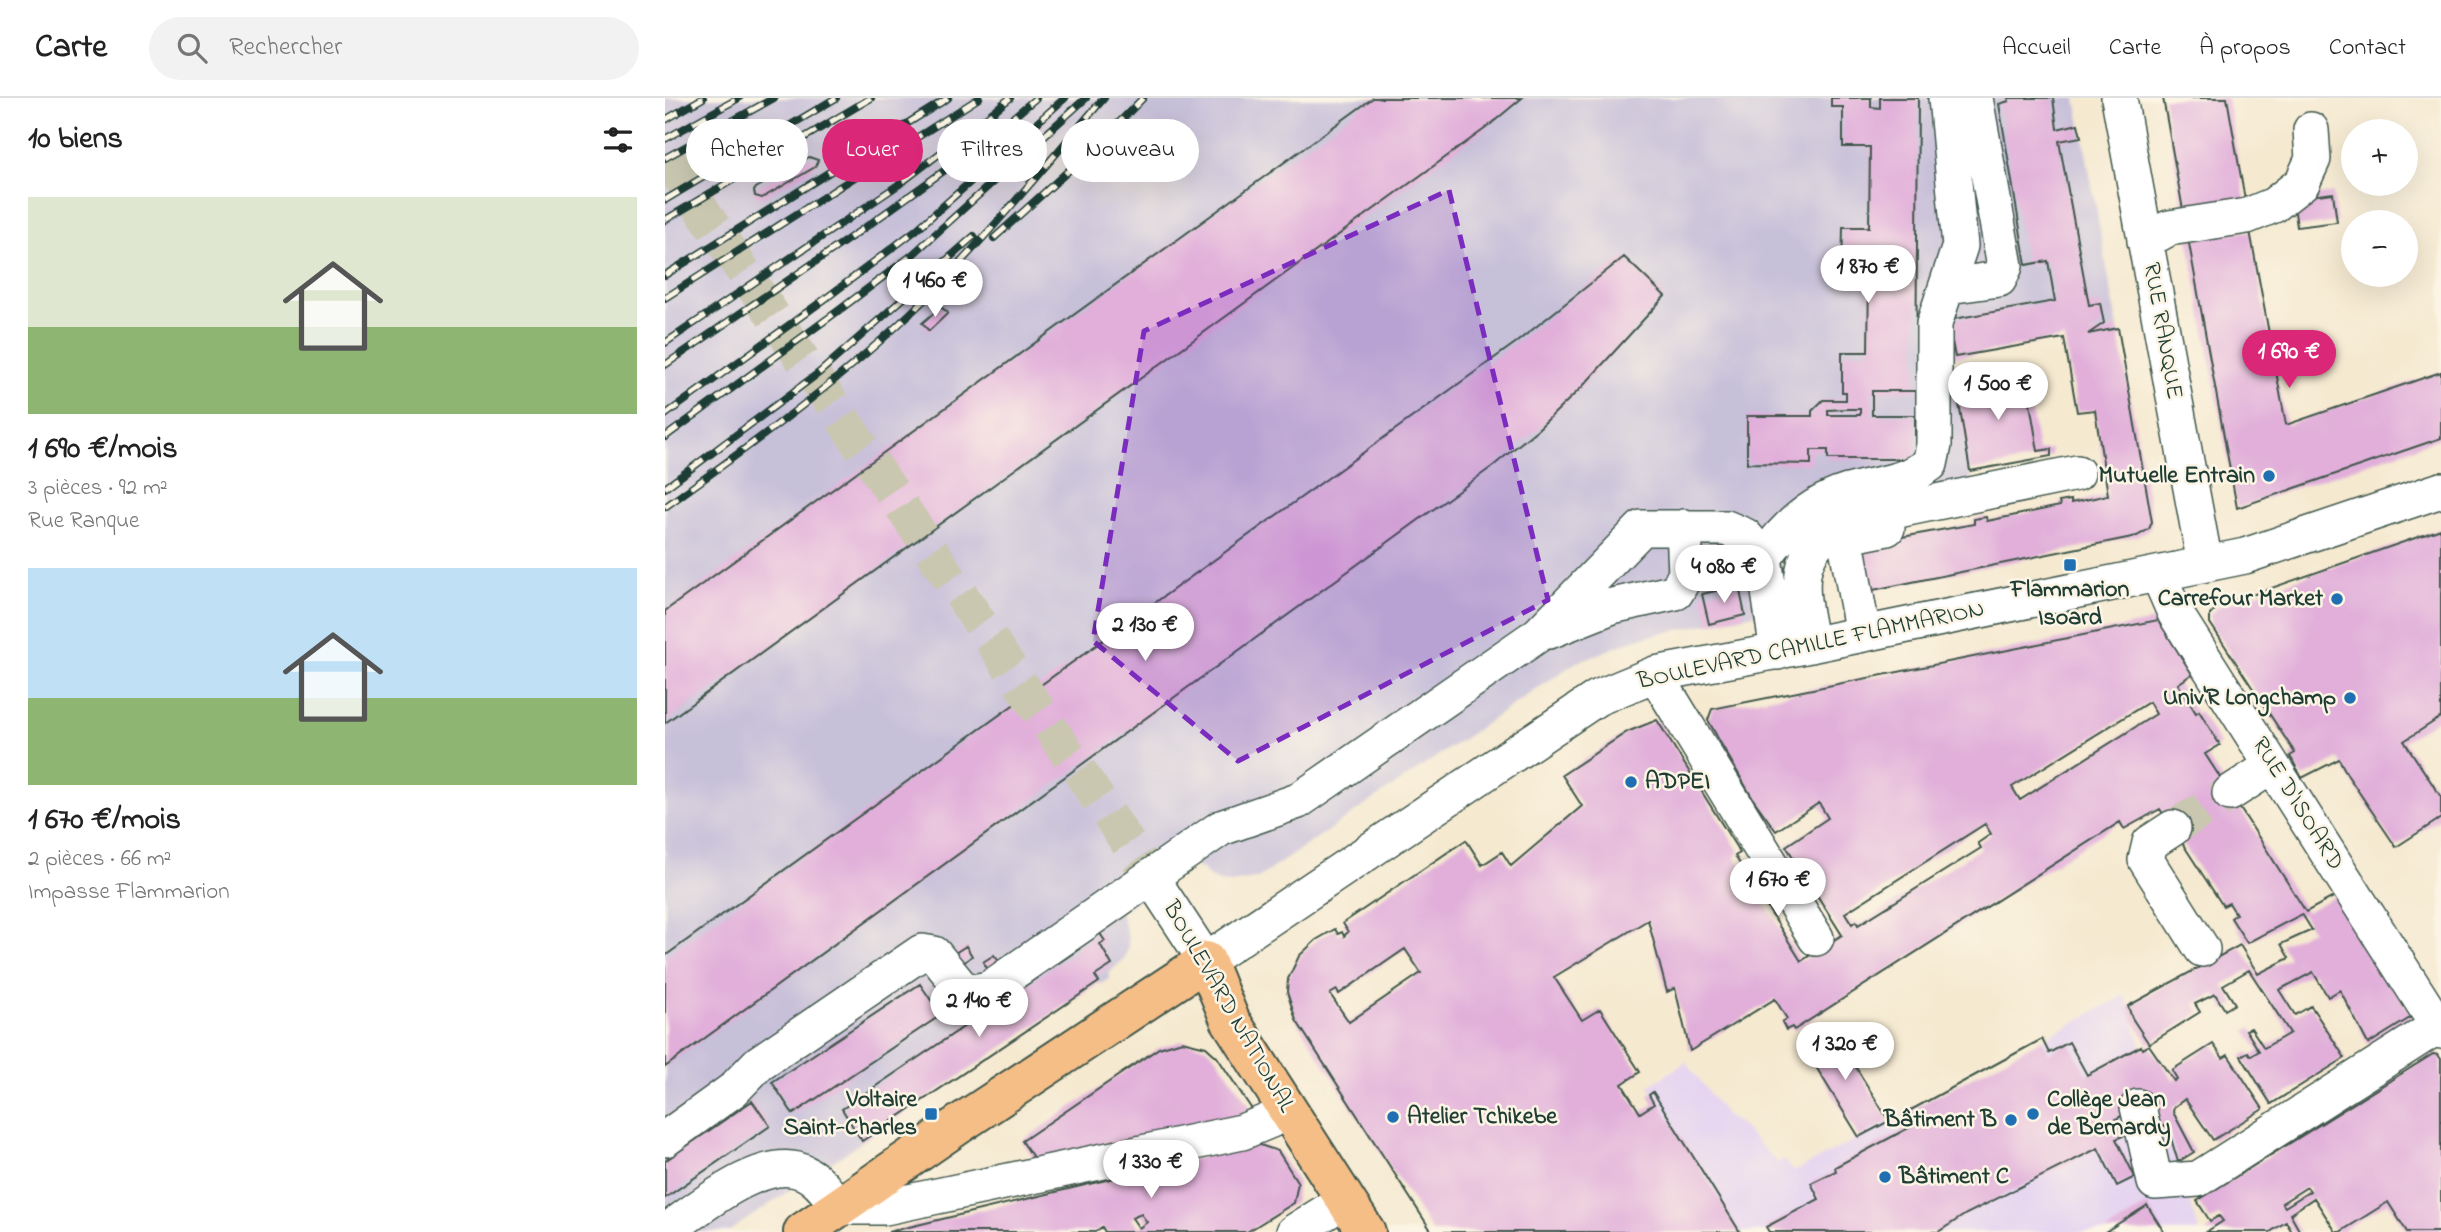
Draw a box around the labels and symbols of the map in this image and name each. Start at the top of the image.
pin: 1 870 € [1803,246,1933,305]
pin: 1 460 € [870,260,1000,319]
street label: RUE RANQUE [2133,260,2191,402]
pin: 1 690 € [2224,330,2354,390]
pin: 1 500 € [1933,362,2063,422]
place label: Mutuelle Entrain [2098,459,2255,494]
marker: Mutuelle Entrain [2261,468,2277,484]
pin: 4 080 € [1659,546,1789,605]
marker: Flammarion Isoard [2062,557,2078,573]
place label: Flammarion Isoard [2010,573,2130,636]
place label: Carrefour Market [2158,582,2324,617]
marker: Carrefour Market [2329,591,2345,607]
street label: BOULEVARD CAMILLE FLAMMARION [1633,592,1988,700]
pin: 2 130 € [1080,603,1210,663]
place label: Univ'R Longchamp [2163,681,2336,717]
marker: Univ'R Longchamp [2342,690,2358,706]
street label: RUE D'ISOARD [2242,730,2352,878]
place label: ADPEI [1645,765,1710,800]
marker: ADPEI [1623,774,1639,790]
pin: 1 670 € [1713,858,1843,918]
street label: BOULEVARD NATIONAL [1152,894,1303,1120]
pin: 2 140 € [914,979,1044,1039]
pin: 1 320 € [1780,1023,1910,1082]
place label: Voltaire Saint-Charles [783,1083,918,1146]
place label: Collège Jean de Bernardy [2047,1083,2171,1147]
place label: Atelier Tchikebe [1407,1100,1558,1135]
place label: Bâtiment B [1883,1103,1997,1138]
marker: Voltaire Saint-Charles [923,1106,939,1122]
marker: Collège Jean de Bernardy [2025,1106,2041,1122]
marker: Atelier Tchikebe [1385,1109,1401,1125]
marker: Bâtiment B [2003,1112,2019,1128]
pin: 1 330 € [1086,1140,1216,1200]
place label: Bâtiment C [1898,1160,2009,1195]
marker: Bâtiment C [1877,1169,1893,1185]

